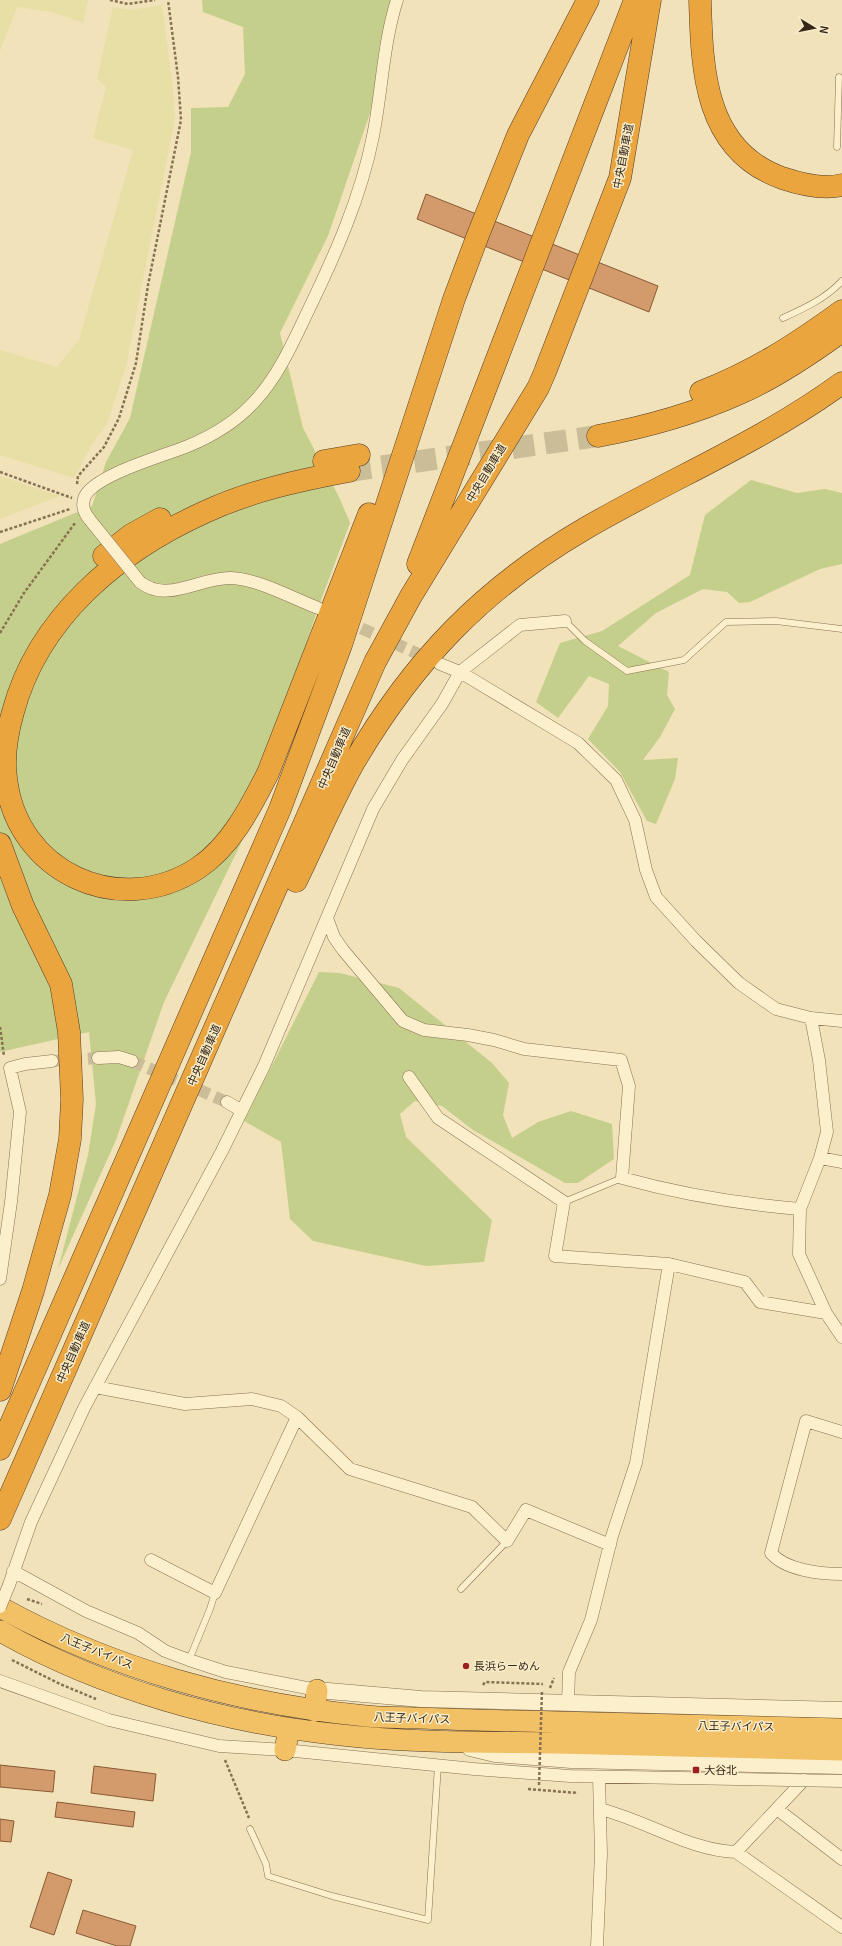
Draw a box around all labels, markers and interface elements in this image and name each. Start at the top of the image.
north arrow [794,8,834,48]
text: N [816,24,833,35]
street label: 中央自動車道 [608,122,636,190]
street label: 中央自動車道 [461,440,509,505]
street label: 中央自動車道 [313,724,353,791]
street label: 中央自動車道 [182,1021,224,1088]
street label: 中央自動車道 [51,1318,93,1385]
street label: 八王子バイパス [59,1628,136,1672]
place label: 長浜らーめん [474,1657,540,1673]
marker: 長浜らーめん [461,1661,471,1671]
street label: 八王子バイパス [373,1708,451,1726]
street label: 八王子バイパス [697,1716,775,1734]
place label: 大谷北 [704,1761,737,1777]
marker: 大谷北 [691,1765,701,1775]

